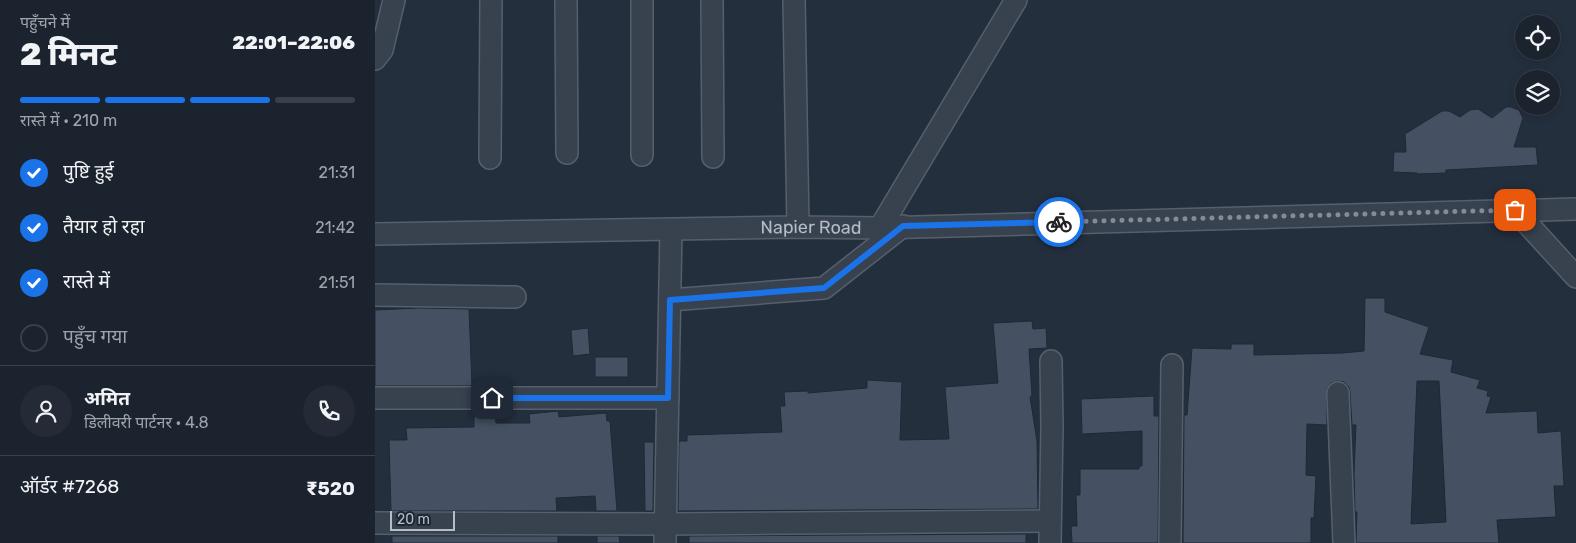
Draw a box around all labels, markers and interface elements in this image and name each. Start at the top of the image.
text: पहुँचने में [20,13,70,32]
map controls [1515,15,1560,115]
button: locate [1515,15,1560,60]
text: 22:01–22:06 [232,31,355,54]
text: 2 मिनट [20,35,117,73]
button: layers [1515,70,1560,115]
text: रास्ते में · 210 m [20,111,117,130]
icon: check [20,159,48,187]
text: पुष्टि हुई [63,160,114,183]
text: 21:31 [318,163,355,182]
pin [1494,189,1536,231]
icon: bag [1501,196,1529,224]
courier [1034,197,1084,247]
icon: bike [1045,208,1073,236]
icon: check [20,214,48,242]
text: तैयार हो रहा [63,215,145,238]
street label: Napier Road [760,216,862,239]
text: 21:42 [315,218,355,237]
icon: check [20,269,48,297]
text: रास्ते में [63,270,110,293]
text: 21:51 [319,273,355,292]
text: पहुँच गया [63,325,127,348]
pin [471,377,513,419]
icon: home [478,384,506,412]
button: person [20,385,72,437]
button: phone [303,385,355,437]
text: अमित [84,387,130,410]
text: डिलीवरी पार्टनर · 4.8 [84,413,209,432]
text: ऑर्डर #7268 [20,475,119,498]
text: ₹520 [306,477,355,500]
scale bar [390,508,455,531]
text: 20 m [397,511,430,528]

